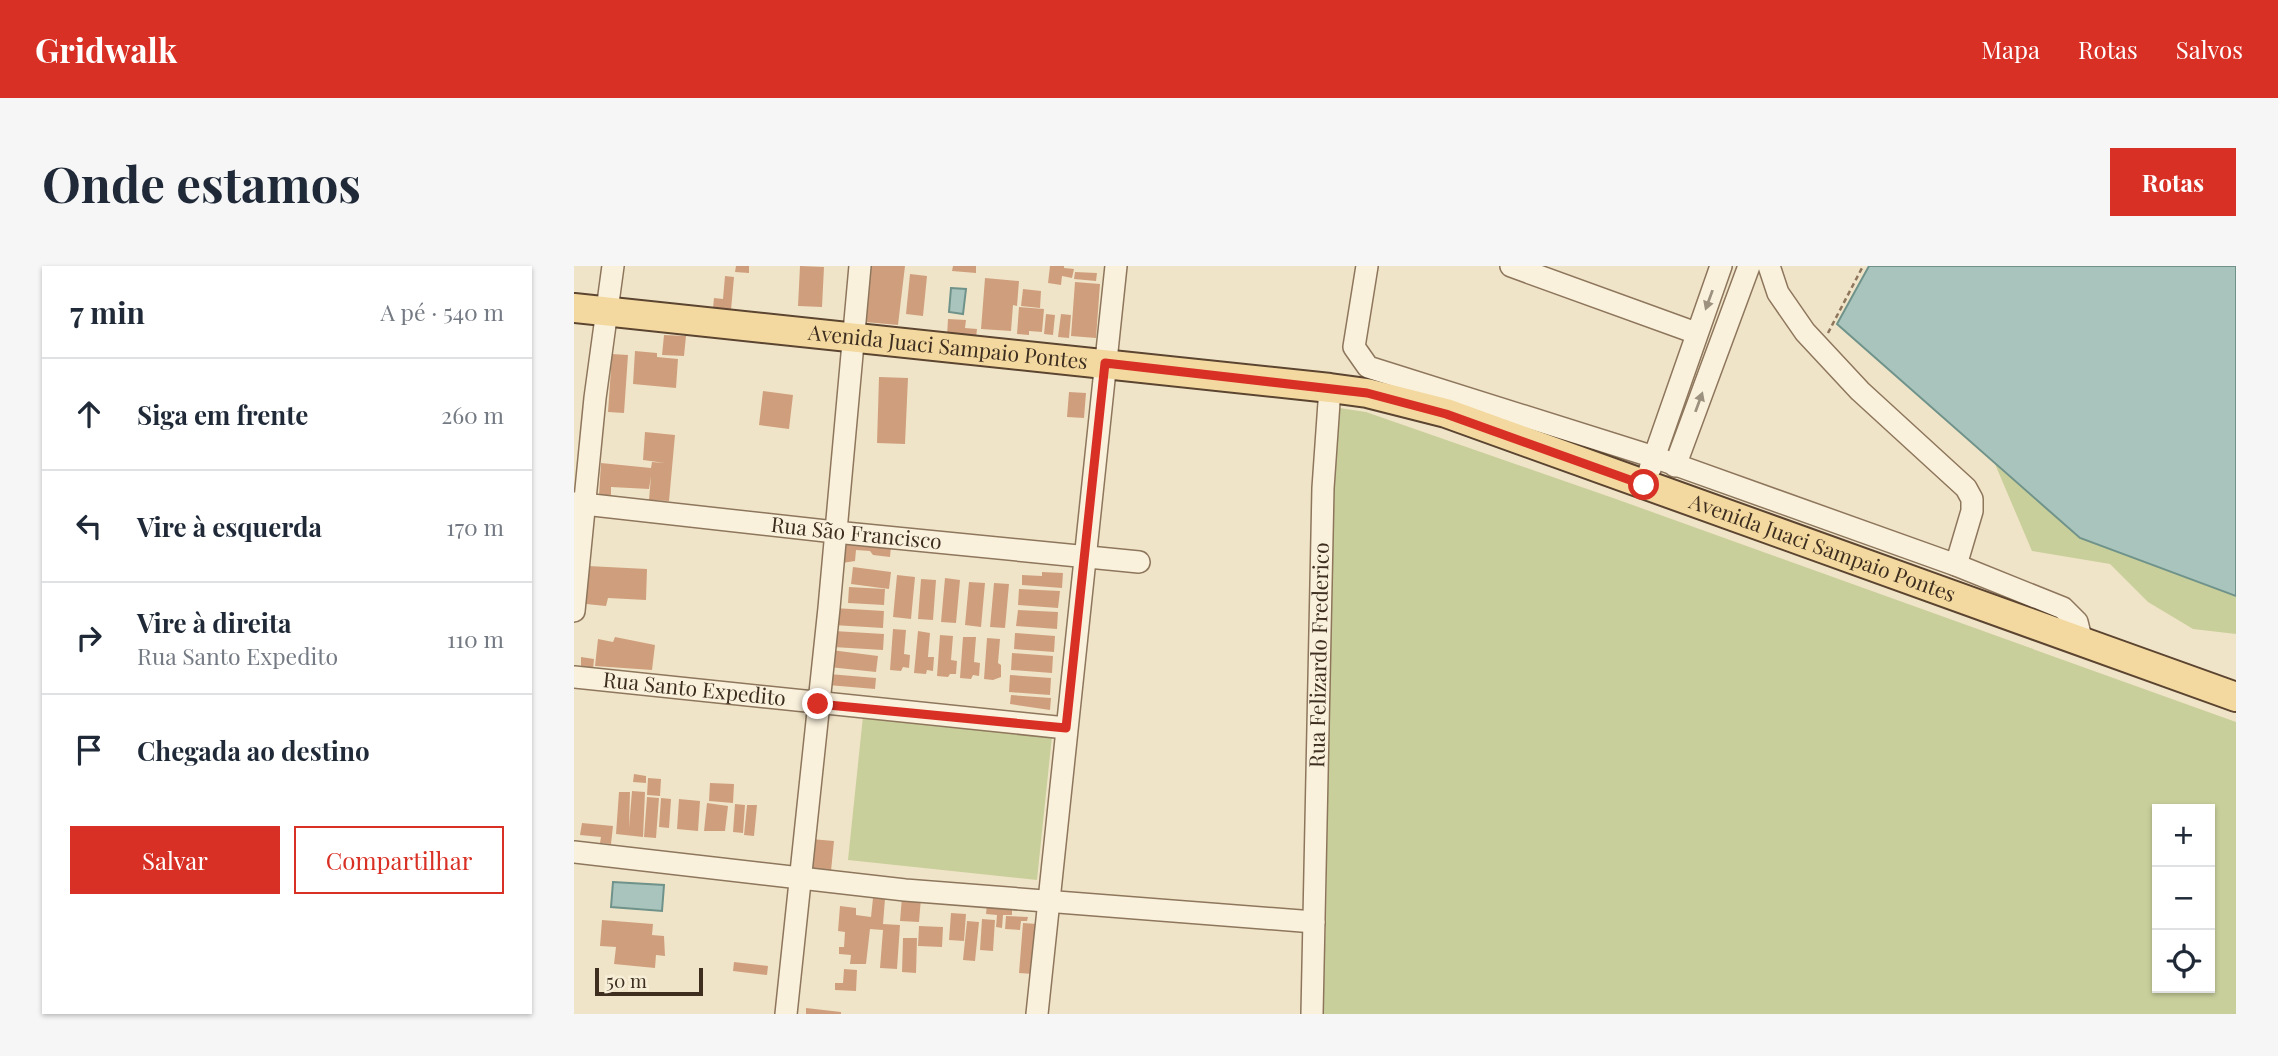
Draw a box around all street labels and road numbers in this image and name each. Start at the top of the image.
street label: Avenida Juaci Sampaio Pontes [806,317,1089,374]
street label: Avenida Juaci Sampaio Pontes [1685,485,1960,607]
street label: Rua São Francisco [770,509,943,554]
street label: Rua Felizardo Frederico [1301,542,1334,768]
street label: Rua Santo Expedito [602,664,787,711]

